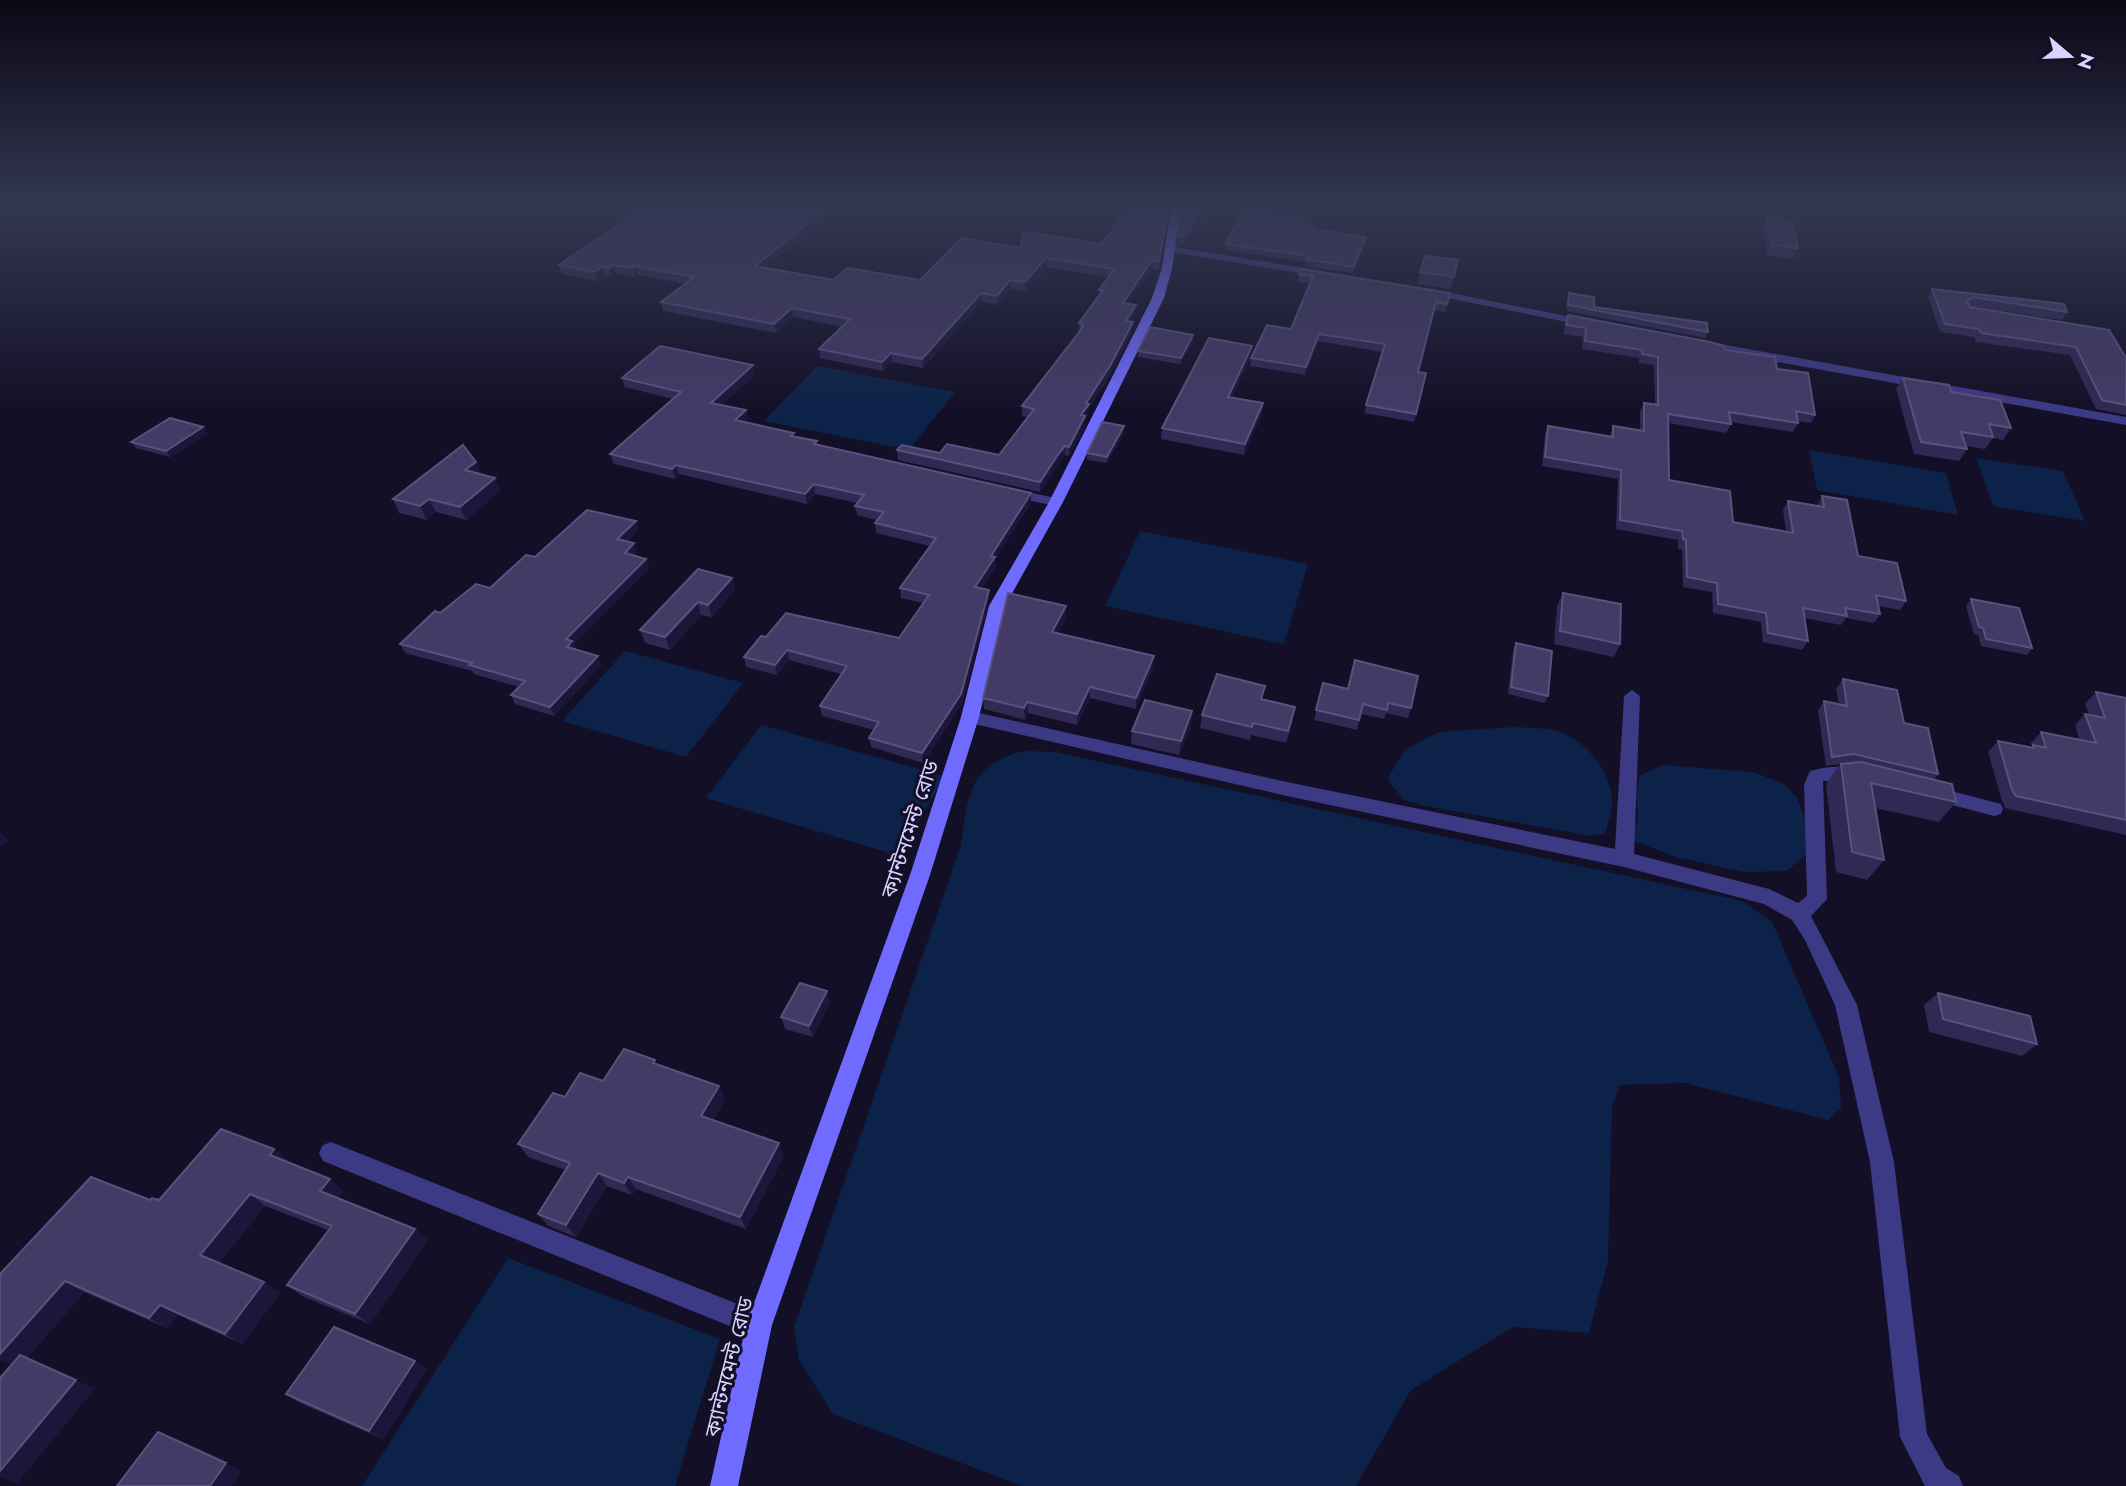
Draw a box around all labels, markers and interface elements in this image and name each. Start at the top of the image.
north arrow [2035,21,2105,91]
text: N [2070,50,2101,73]
street label: ক্যান্টনমেন্ট রোড [873,755,947,903]
street label: ক্যান্টনমেন্ট রোড [697,1293,761,1441]

